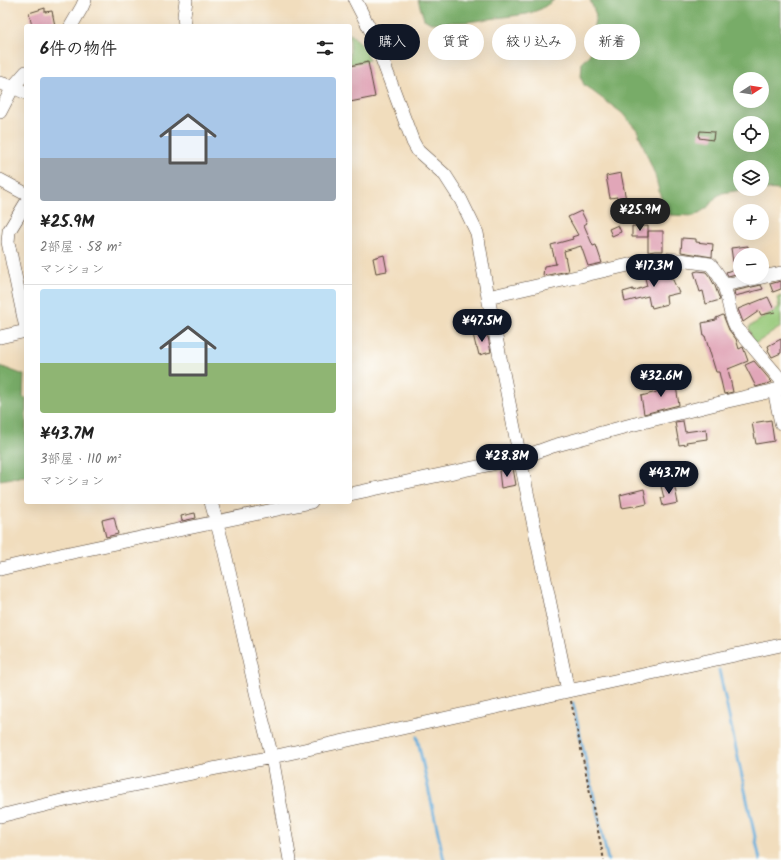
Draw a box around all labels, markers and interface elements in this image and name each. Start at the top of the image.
chip: 購入 [364,24,420,60]
chip: 賃貸 [428,24,484,60]
chip: 絞り込み [492,24,576,60]
chip: 新着 [584,24,640,60]
text: 6件の物件 [40,36,117,63]
icon: filters [314,37,336,59]
north arrow [733,72,769,108]
map controls [733,72,769,284]
icon: home [152,103,224,175]
button: locate [733,116,769,152]
button: layers [733,160,769,196]
pin: ¥25.9M [607,198,673,232]
text: ¥25.9M [619,200,661,221]
button: + [733,204,769,240]
text: ¥25.9M [40,209,94,236]
text: 2部屋 · 58 m² [40,237,121,258]
button: − [733,248,769,284]
pin: ¥17.3M [621,254,687,288]
text: ¥17.3M [635,256,673,277]
text: マンション [40,259,104,280]
pin: ¥47.5M [449,309,515,343]
text: ¥47.5M [462,311,502,332]
icon: home [152,315,224,387]
pin: ¥32.6M [628,364,694,398]
text: ¥32.6M [640,366,682,387]
text: ¥43.7M [40,421,94,448]
pin: ¥28.8M [474,444,540,478]
text: ¥28.8M [485,446,529,467]
text: 3部屋 · 110 m² [40,449,121,470]
pin: ¥43.7M [636,461,702,495]
text: ¥43.7M [648,463,690,484]
text: マンション [40,471,104,492]

